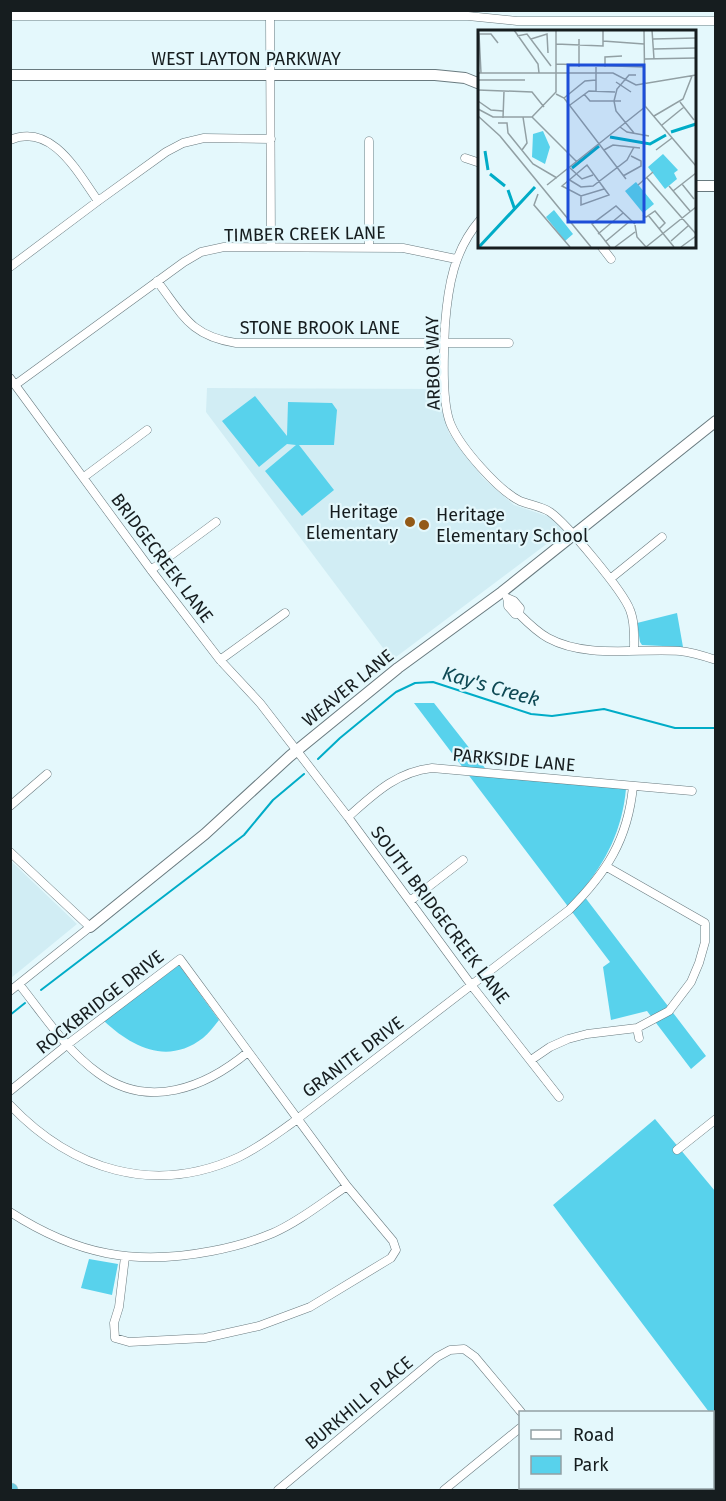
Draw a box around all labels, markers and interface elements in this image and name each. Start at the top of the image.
inset map [478,30,696,248]
street label: WEST LAYTON PARKWAY [151,48,341,70]
street label: TIMBER CREEK LANE [224,222,386,246]
street label: ARBOR WAY [421,315,445,410]
street label: STONE BROOK LANE [240,317,400,339]
street label: BRIDGECREEK LANE [106,489,218,627]
place label: Heritage Elementary [306,501,398,544]
place label: Heritage Elementary School [436,504,588,547]
marker: Heritage Elementary [403,515,417,529]
marker: Heritage Elementary School [417,518,431,532]
street label: WEAVER LANE [298,645,398,731]
water label: Kay's Creek [440,661,543,711]
street label: PARKSIDE LANE [452,744,576,776]
street label: SOUTH BRIDGECREEK LANE [366,822,514,1008]
street label: ROCKBRIDGE DRIVE [32,945,168,1059]
street label: GRANITE DRIVE [298,1012,408,1102]
street label: BURKHILL PLACE [301,1352,417,1454]
legend [519,1411,714,1489]
text: Road [573,1424,615,1446]
text: Park [573,1454,609,1476]

